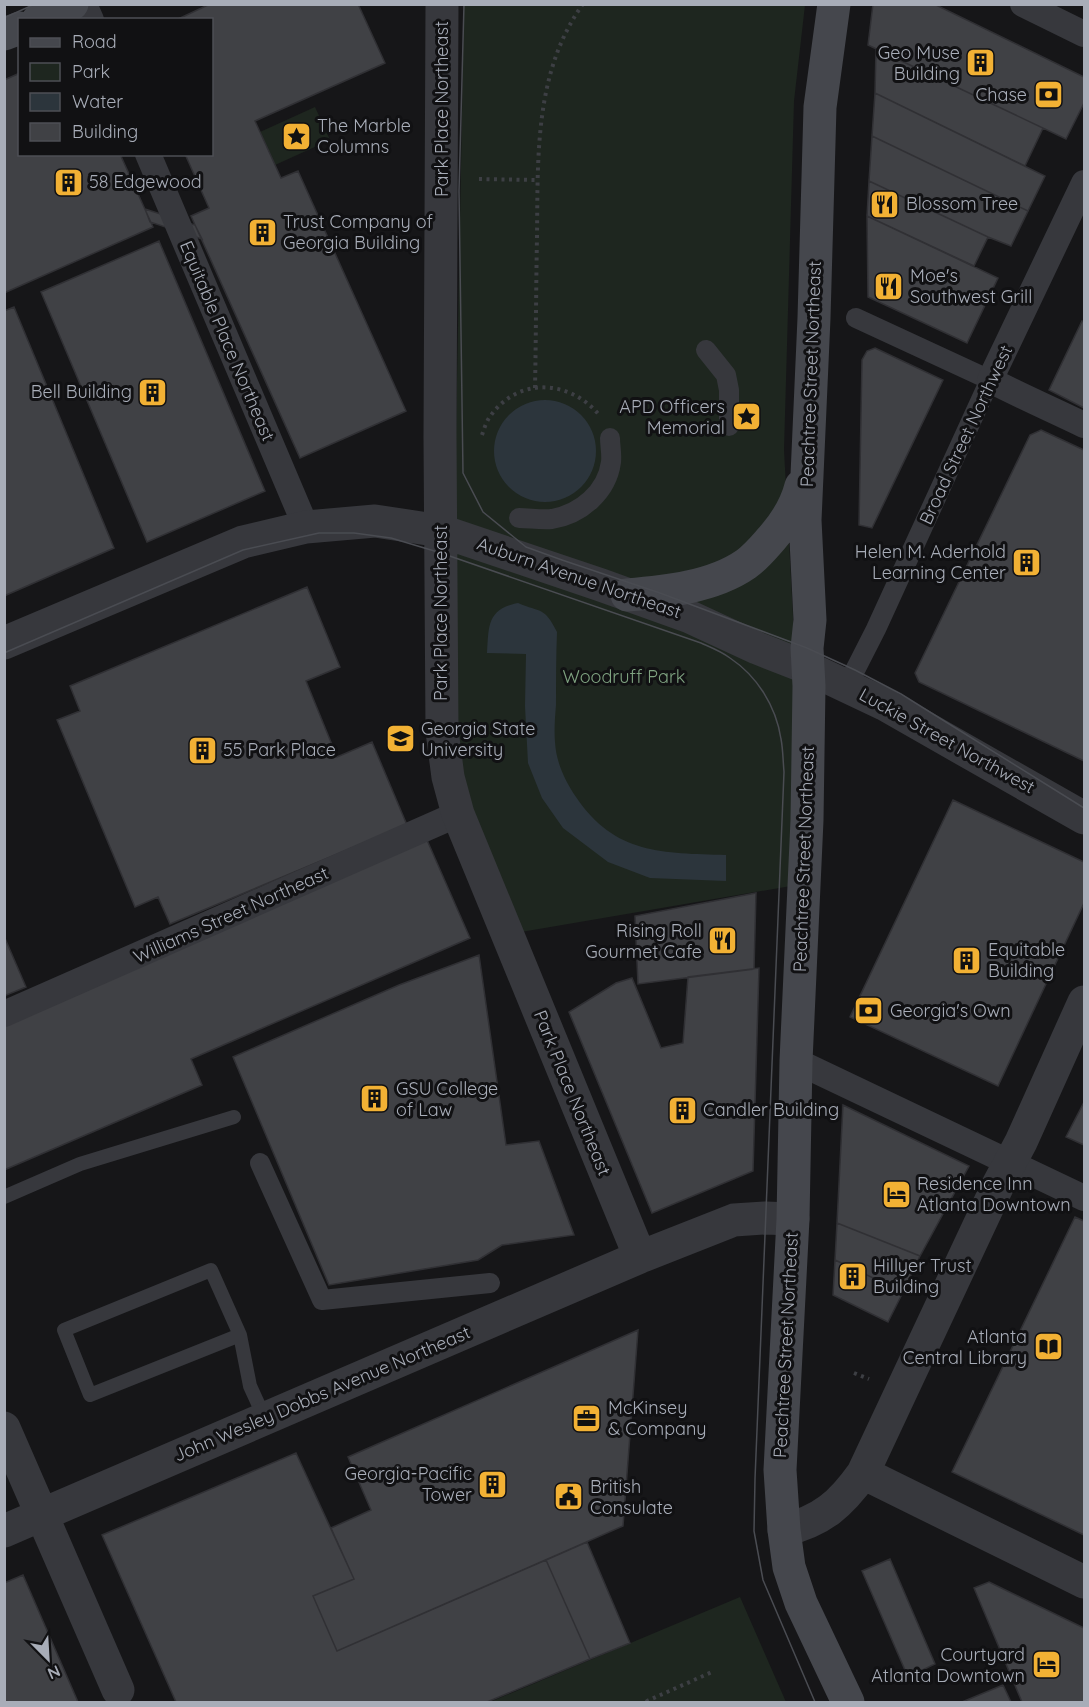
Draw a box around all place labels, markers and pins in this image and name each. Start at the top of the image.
place label: Geo Muse Building [878,41,960,85]
building icon: Geo Muse Building [965,47,997,79]
bank icon: Chase [1032,79,1064,111]
place label: Chase [976,83,1027,106]
place label: The Marble Columns [317,114,411,158]
place icon: The Marble Columns [280,120,312,152]
building icon: 58 Edgewood [52,166,84,198]
place label: 58 Edgewood [89,170,202,193]
restaurant icon: Blossom Tree [869,188,901,220]
place label: Blossom Tree [906,192,1018,215]
place label: Trust Company of Georgia Building [283,210,434,254]
building icon: Trust Company of Georgia Building [246,216,278,248]
place label: Moe's Southwest Grill [910,264,1032,308]
restaurant icon: Moe's Southwest Grill [873,270,905,302]
building icon: Bell Building [137,376,169,408]
place label: Bell Building [31,380,132,403]
place label: APD Officers Memorial [619,395,725,439]
place icon: APD Officers Memorial [730,401,762,433]
place label: Helen M. Aderhold Learning Center [855,540,1006,584]
building icon: Helen M. Aderhold Learning Center [1011,546,1043,578]
place label: Georgia State University [421,717,535,761]
school or university icon: Georgia State University [384,723,416,755]
building icon: 55 Park Place [186,734,218,766]
place label: 55 Park Place [223,738,336,761]
place label: Rising Roll Gourmet Cafe [585,919,702,963]
restaurant icon: Rising Roll Gourmet Cafe [707,925,739,957]
place label: Equitable Building [988,938,1065,982]
building icon: Equitable Building [951,944,983,976]
bank icon: Georgia's Own [853,995,885,1027]
place label: Georgia's Own [890,999,1011,1022]
place label: GSU College of Law [396,1077,498,1121]
building icon: GSU College of Law [359,1083,391,1115]
building icon: Candler Building [666,1094,698,1126]
place label: Candler Building [703,1098,839,1121]
place label: Residence Inn Atlanta Downtown [917,1172,1071,1216]
hotel icon: Residence Inn Atlanta Downtown [880,1178,912,1210]
place label: Hillyer Trust Building [873,1254,971,1298]
building icon: Hillyer Trust Building [836,1260,868,1292]
place label: Atlanta Central Library [903,1325,1027,1369]
library icon: Atlanta Central Library [1032,1331,1064,1363]
place label: McKinsey & Company [608,1396,707,1440]
office icon: McKinsey & Company [571,1402,603,1434]
place label: Georgia-Pacific Tower [344,1462,472,1506]
building icon: Georgia-Pacific Tower [477,1468,509,1500]
place label: British Consulate [590,1475,673,1519]
public building icon: British Consulate [553,1481,585,1513]
place label: Courtyard Atlanta Downtown [871,1643,1025,1687]
hotel icon: Courtyard Atlanta Downtown [1030,1649,1062,1681]

